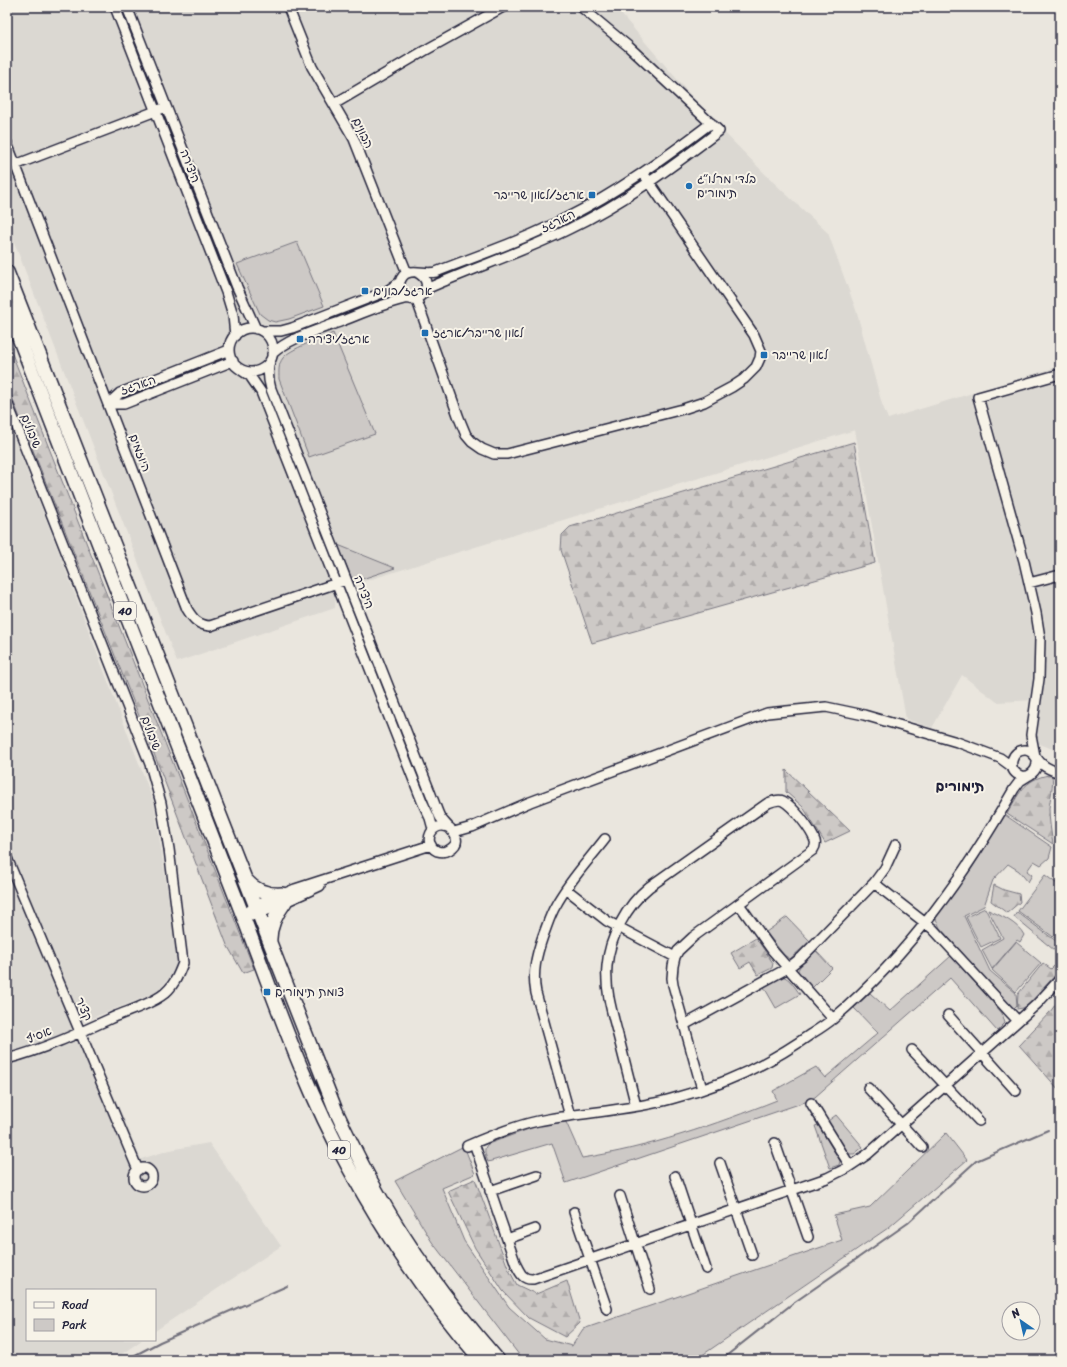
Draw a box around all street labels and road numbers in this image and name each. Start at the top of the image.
street label: הבונים [346,113,380,153]
street label: היצירה [173,146,207,186]
street label: הארגז [537,203,579,239]
street label: הארגז [117,369,159,401]
street label: שיבולים [14,410,48,452]
street label: היוזמים [123,431,157,475]
street label: היצירה [347,572,381,612]
road number: 40 [114,602,136,620]
street label: שיבולים [134,712,168,754]
street label: קציר [69,994,99,1024]
street label: אסיף [23,1020,55,1050]
road number: 40 [328,1141,350,1159]

